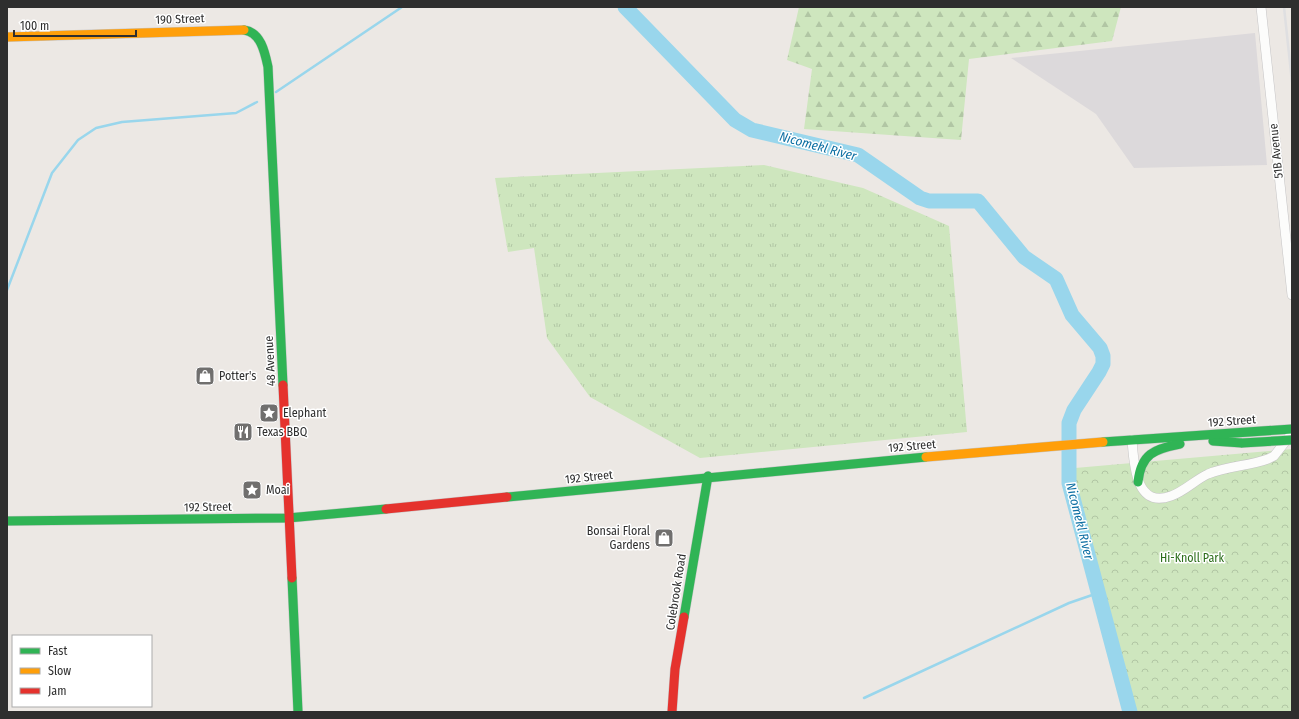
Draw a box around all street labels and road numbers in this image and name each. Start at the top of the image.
street label: 190 Street [155,11,205,27]
street label: 51B Avenue [1266,123,1286,179]
street label: 48 Avenue [262,335,278,387]
street label: 192 Street [1208,412,1256,430]
street label: 192 Street [888,437,937,455]
street label: 192 Street [564,468,614,486]
street label: 192 Street [184,500,232,514]
street label: Colebrook Road [663,553,689,631]

